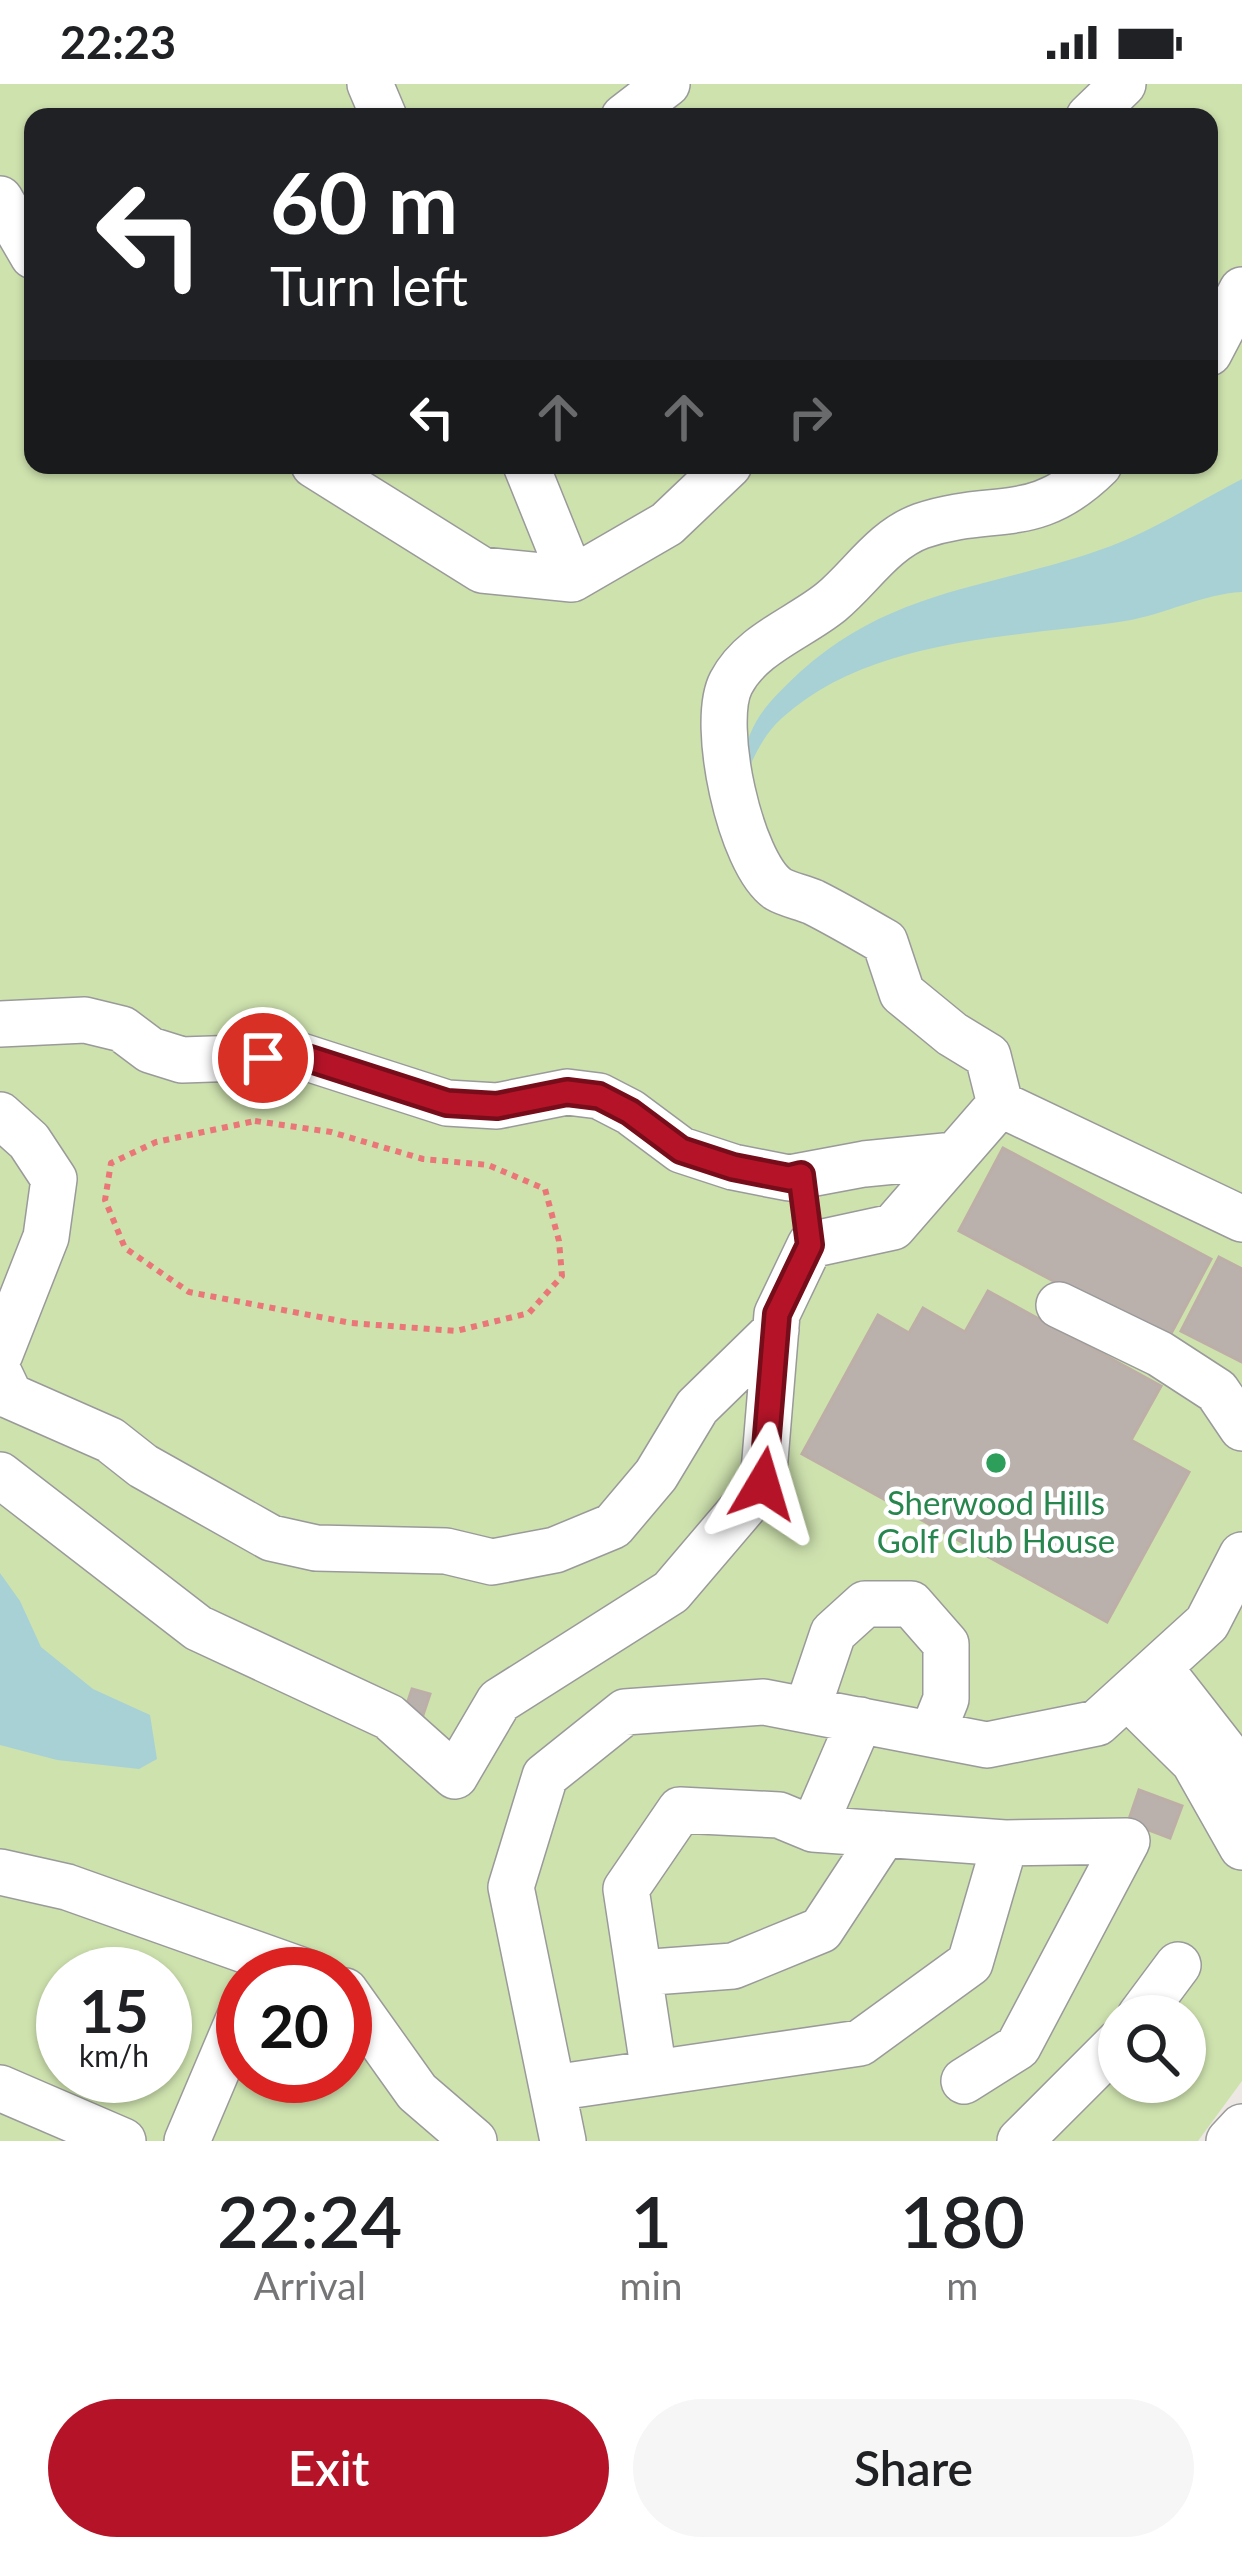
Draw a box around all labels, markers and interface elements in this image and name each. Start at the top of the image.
text: 22:23 [60,15,176,69]
text: 60 m [270,151,458,252]
icon: left [72,156,228,312]
text: Turn left [270,253,468,318]
icon: left [399,384,465,450]
icon: ahead [525,384,591,450]
icon: ahead [651,384,717,450]
icon: right [777,384,843,450]
pin [212,1007,314,1109]
icon: arrive [230,1025,296,1091]
position arrow [700,1421,826,1547]
marker: Sherwood Hills Golf Club House [983,1450,1009,1476]
place label: Sherwood Hills Golf Club House [877,1482,1115,1560]
speed limit sign: 20 [216,1947,372,2103]
text: 15 [79,1974,149,2046]
map controls [1098,1995,1206,2103]
button: search [1098,1995,1206,2103]
text: km/h [79,2037,149,2073]
text: 22:24 [217,2177,402,2263]
text: 1 [630,2177,672,2263]
text: 180 [900,2177,1025,2263]
text: Arrival [254,2262,366,2308]
text: min [619,2262,683,2308]
text: m [946,2262,978,2308]
button: Exit [48,2399,609,2537]
button: Share [633,2399,1194,2537]

